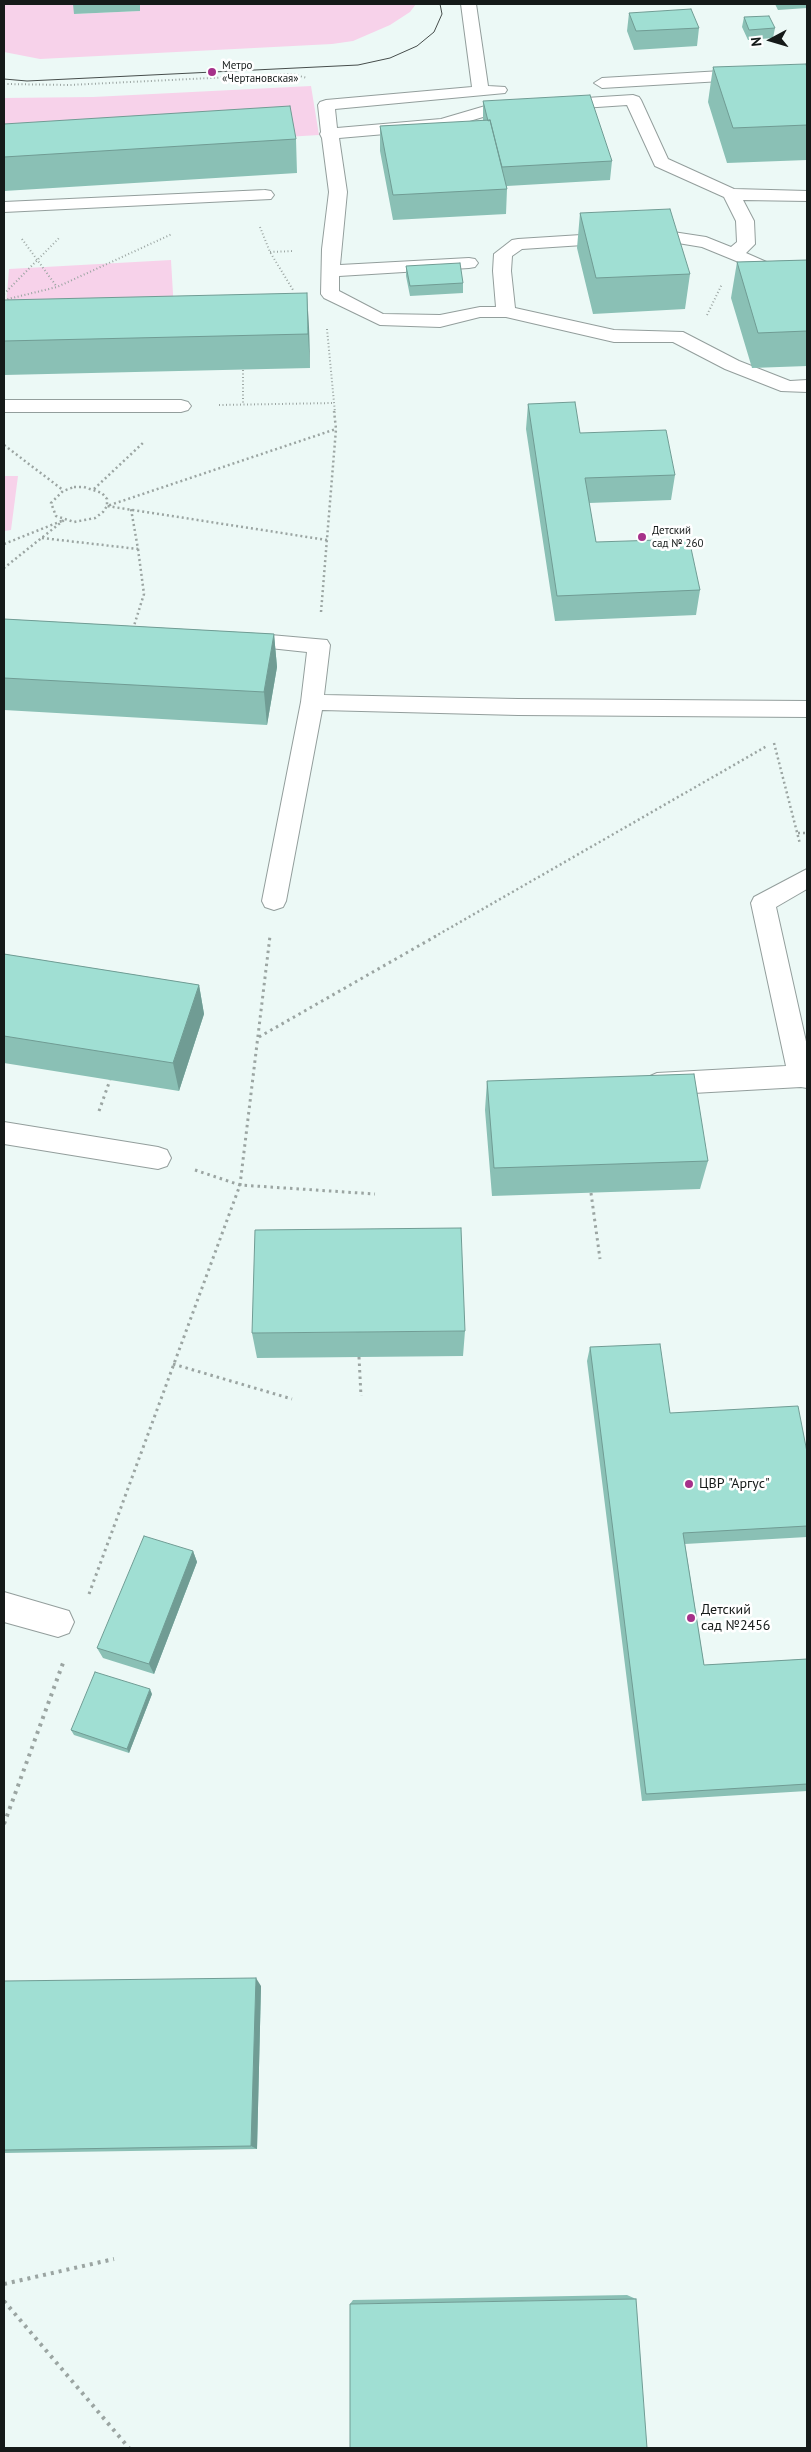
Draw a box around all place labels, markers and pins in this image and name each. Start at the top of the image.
place label: Метро «Чертановская» [222,59,299,85]
marker: Метро «Чертановская» [206,66,218,78]
place label: Детский сад № 260 [652,524,703,550]
marker: Детский сад № 260 [636,531,648,543]
place label: ЦВР "Аргус" [699,1476,770,1492]
marker: ЦВР "Аргус" [683,1478,695,1490]
place label: Детский сад №2456 [701,1602,770,1634]
marker: Детский сад №2456 [685,1612,697,1624]

